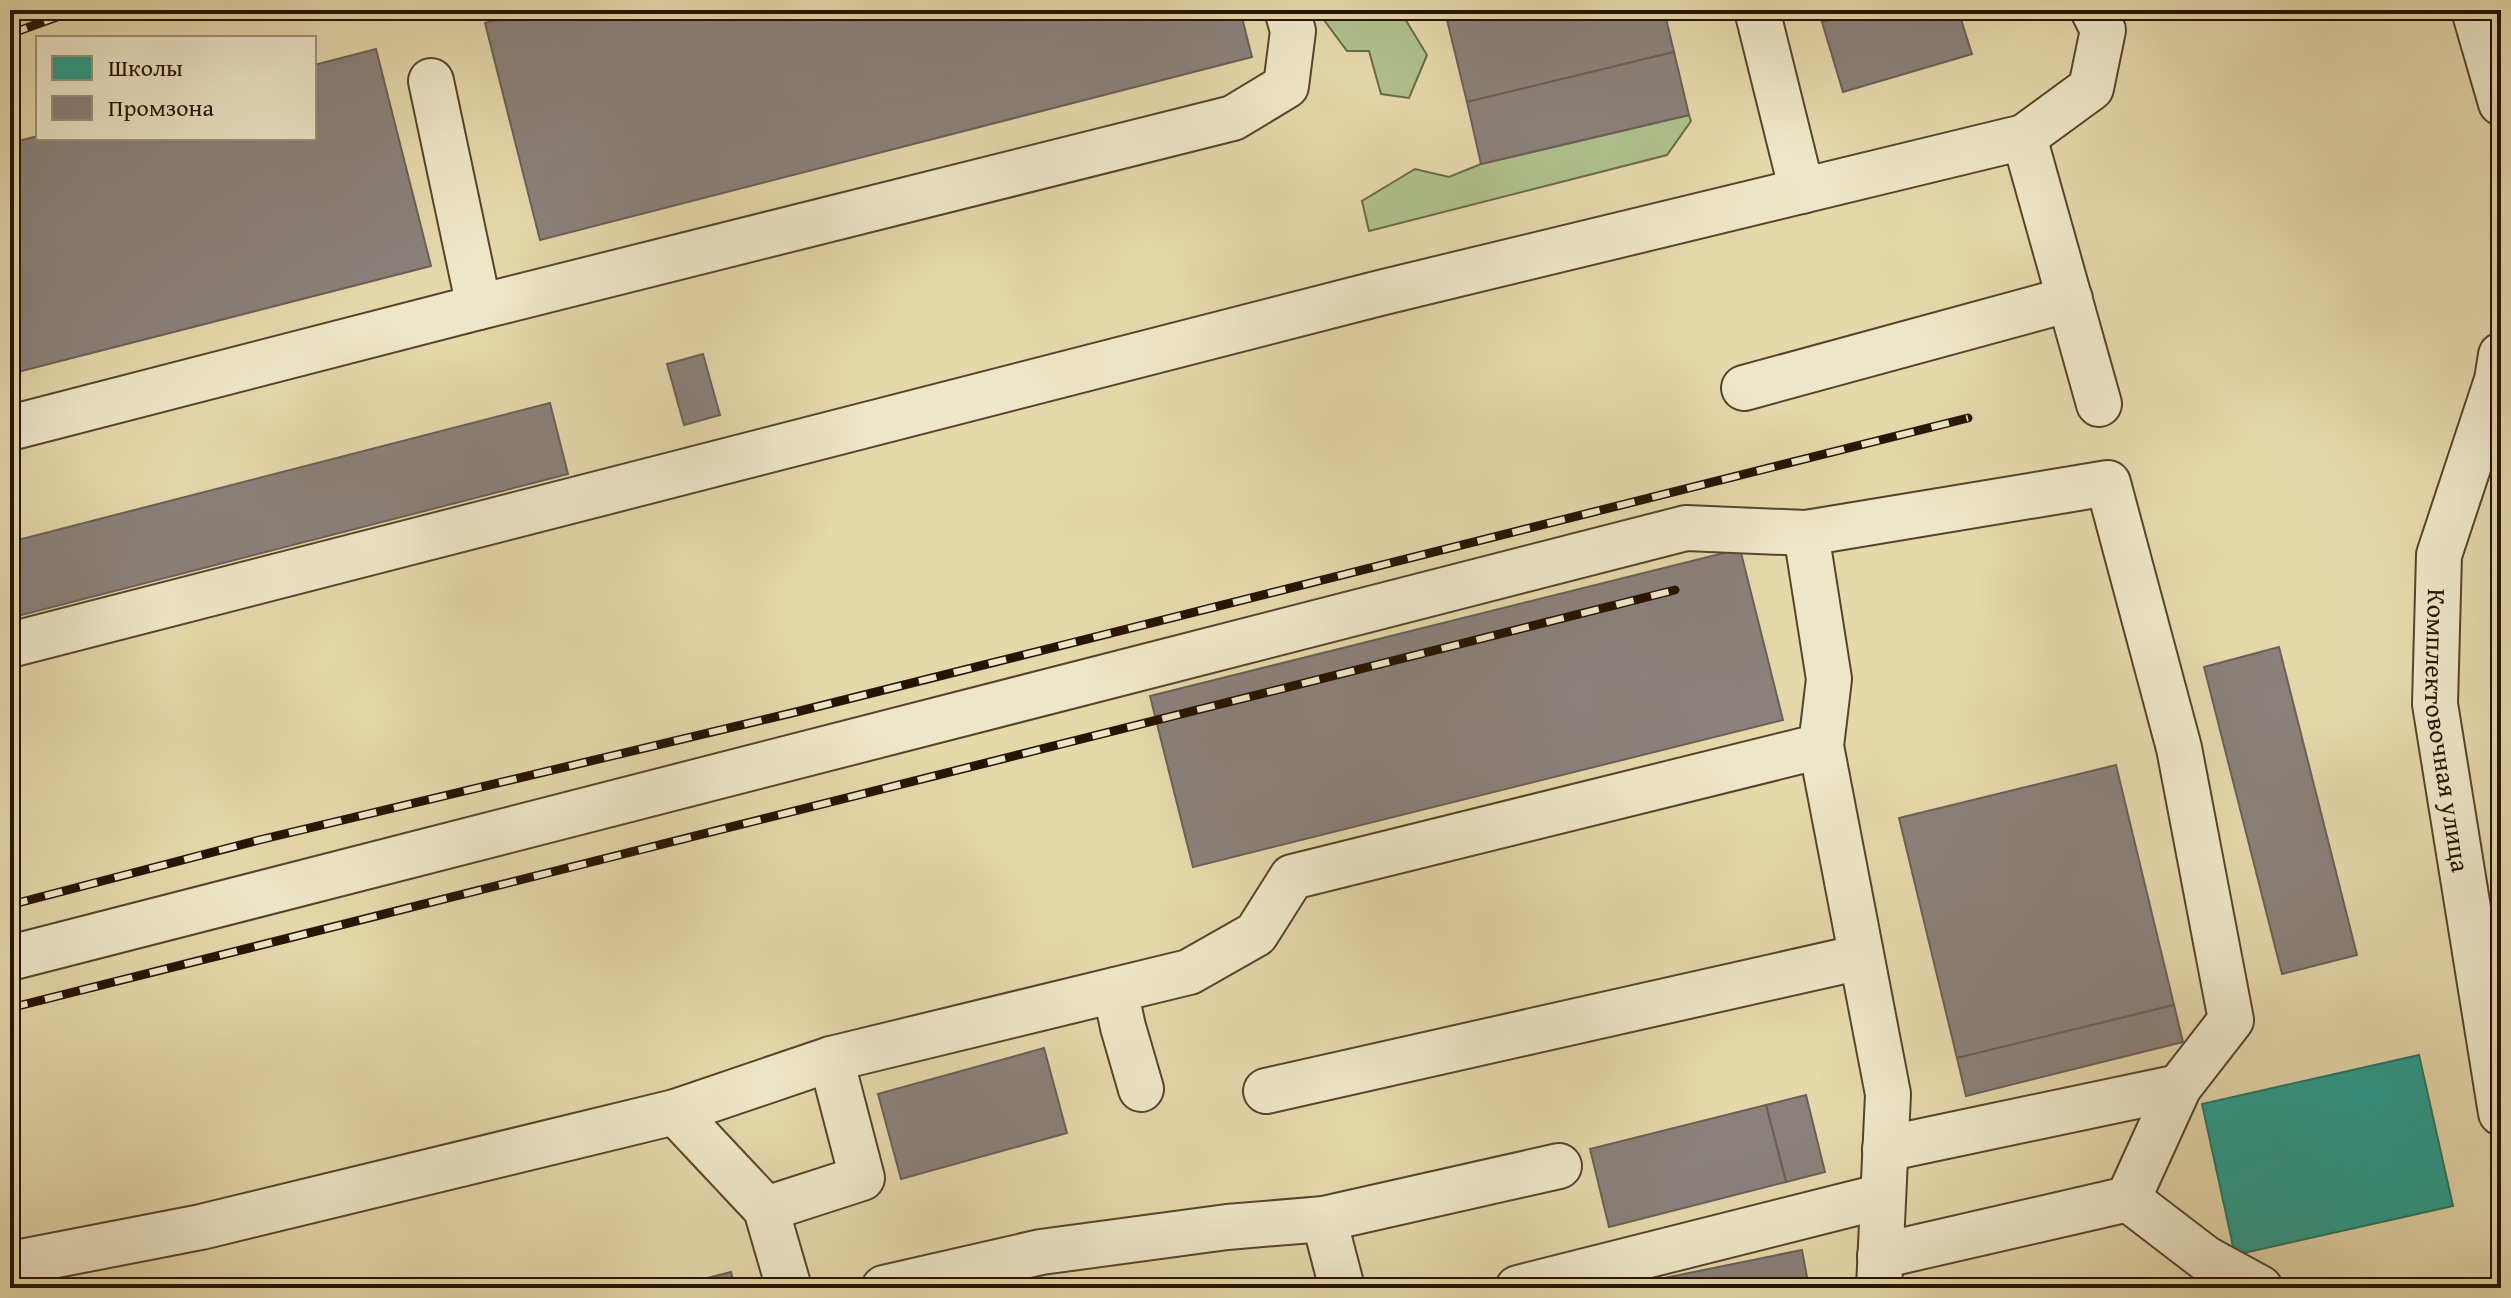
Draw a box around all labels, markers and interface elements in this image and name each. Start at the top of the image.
legend [36,36,316,140]
text: Школы [108,50,183,85]
text: Промзона [108,90,214,125]
street label: Комплектовочная улица [2415,588,2481,875]

